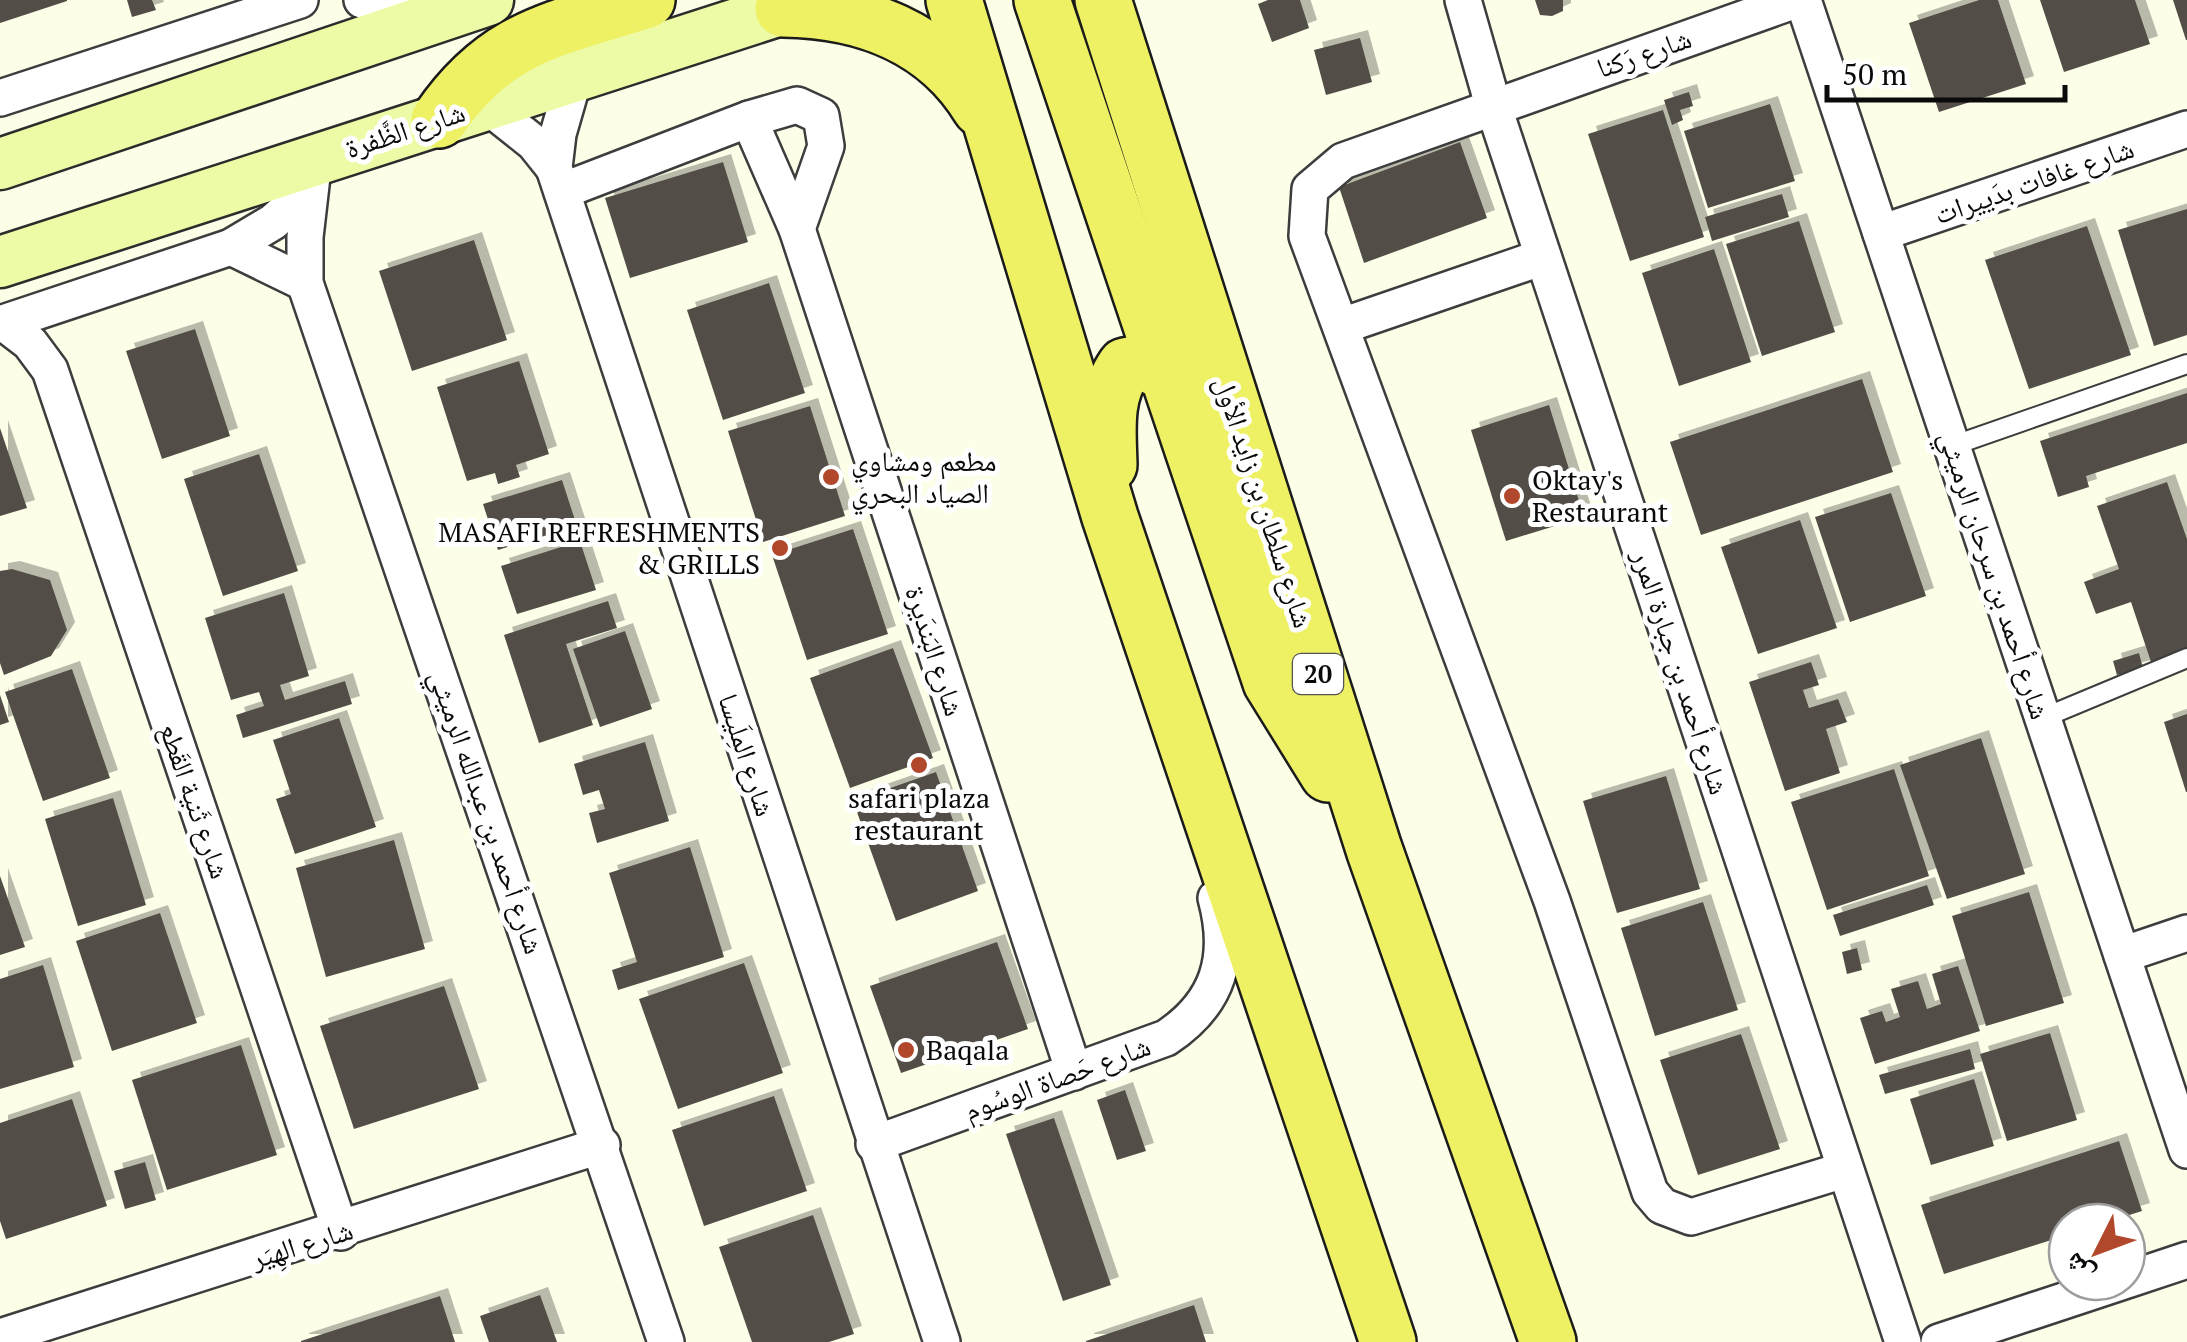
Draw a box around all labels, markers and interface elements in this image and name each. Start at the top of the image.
street label: شارع رَكنا [1592,19,1696,86]
scale bar [1827,40,2064,102]
text: 50 m [1842,54,1907,94]
street label: شارع الظَّفرة [340,93,469,166]
street label: شارع غافات بدَييرات [1929,129,2139,232]
street label: شارع سلطان بن زايد الأول [1206,371,1323,632]
street label: شارع أحمد بن سرحان الرميثي [1927,426,2060,725]
place label: مطعم ومشاوي الصياد البحري [851,442,997,516]
place label: Oktay's Restaurant [1532,461,1669,530]
marker: مطعم ومشاوي الصياد البحري [820,466,842,488]
marker: Oktay's Restaurant [1501,485,1523,507]
place label: MASAFI REFRESHMENTS & GRILLS [438,513,760,582]
marker: MASAFI REFRESHMENTS & GRILLS [769,537,791,559]
street label: شارع أحمد بن جبارة المرر [1624,544,1739,799]
street label: شارع البَندَيرة [897,581,974,721]
road number: 20 [1293,654,1343,694]
street label: شارع أحمد بن عبدالله الرميثي [417,665,553,960]
street label: شارع المِلَيسا [710,689,785,821]
street label: شارع ثَنية القَطع [152,718,239,883]
marker: safari plaza restaurant [908,754,930,776]
place label: safari plaza restaurant [848,779,990,848]
street label: شارع حَصاة الوسُوم [958,1027,1156,1129]
place label: Baqala [926,1031,1009,1068]
marker: Baqala [895,1039,917,1061]
north arrow [2047,1202,2147,1302]
street label: شارع الهِيَر [245,1211,358,1280]
text: ش [2054,1246,2102,1292]

